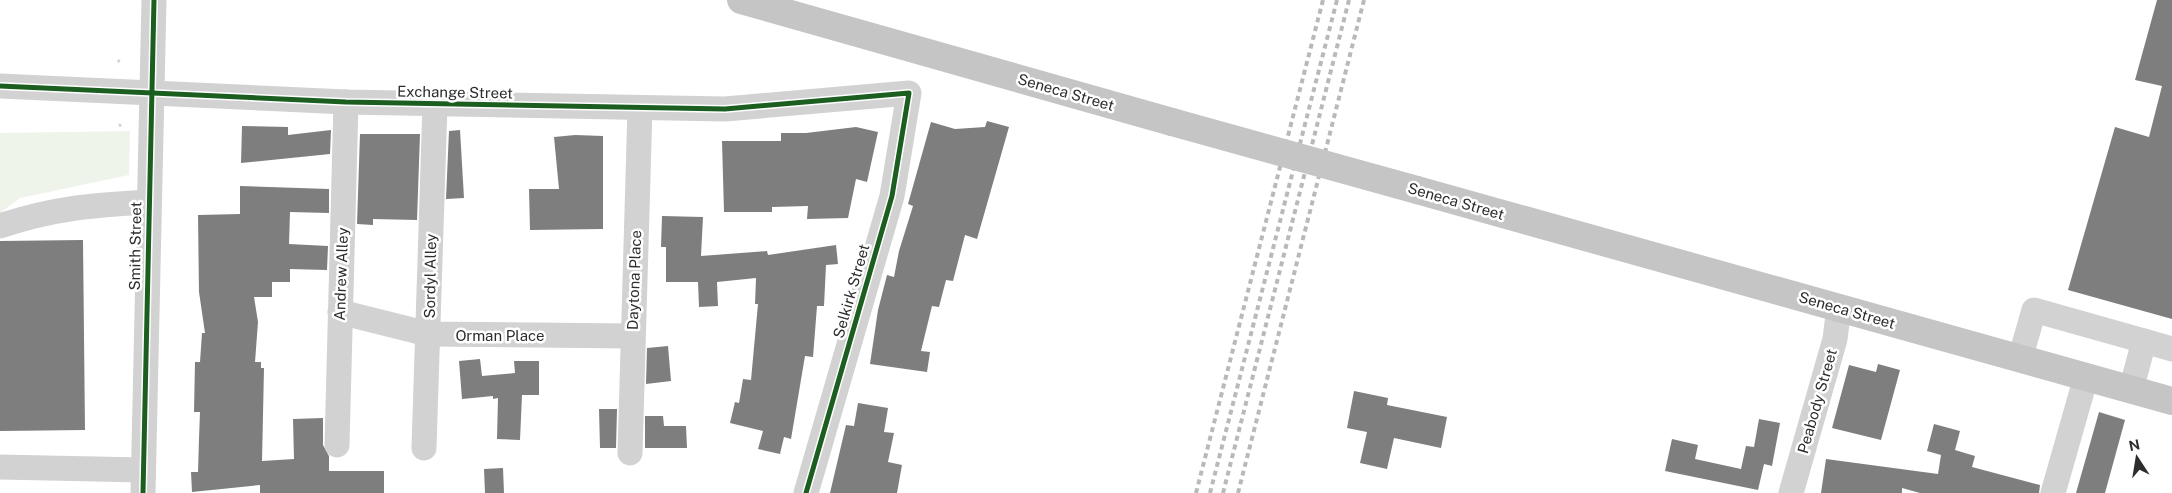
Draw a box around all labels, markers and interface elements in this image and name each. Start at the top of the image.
street label: Seneca Street [1016,70,1116,114]
street label: Exchange Street [397,82,513,102]
street label: Seneca Street [1406,179,1506,223]
street label: Smith Street [126,201,144,290]
street label: Andrew Alley [331,227,351,321]
street label: Daytona Place [624,230,644,330]
street label: Sordyl Alley [421,233,439,319]
street label: Selkirk Street [829,242,873,340]
street label: Seneca Street [1797,288,1897,332]
street label: Orman Place [455,327,545,344]
street label: Peabody Street [1794,347,1840,455]
north arrow [2112,433,2162,483]
text: N [2127,436,2141,454]

